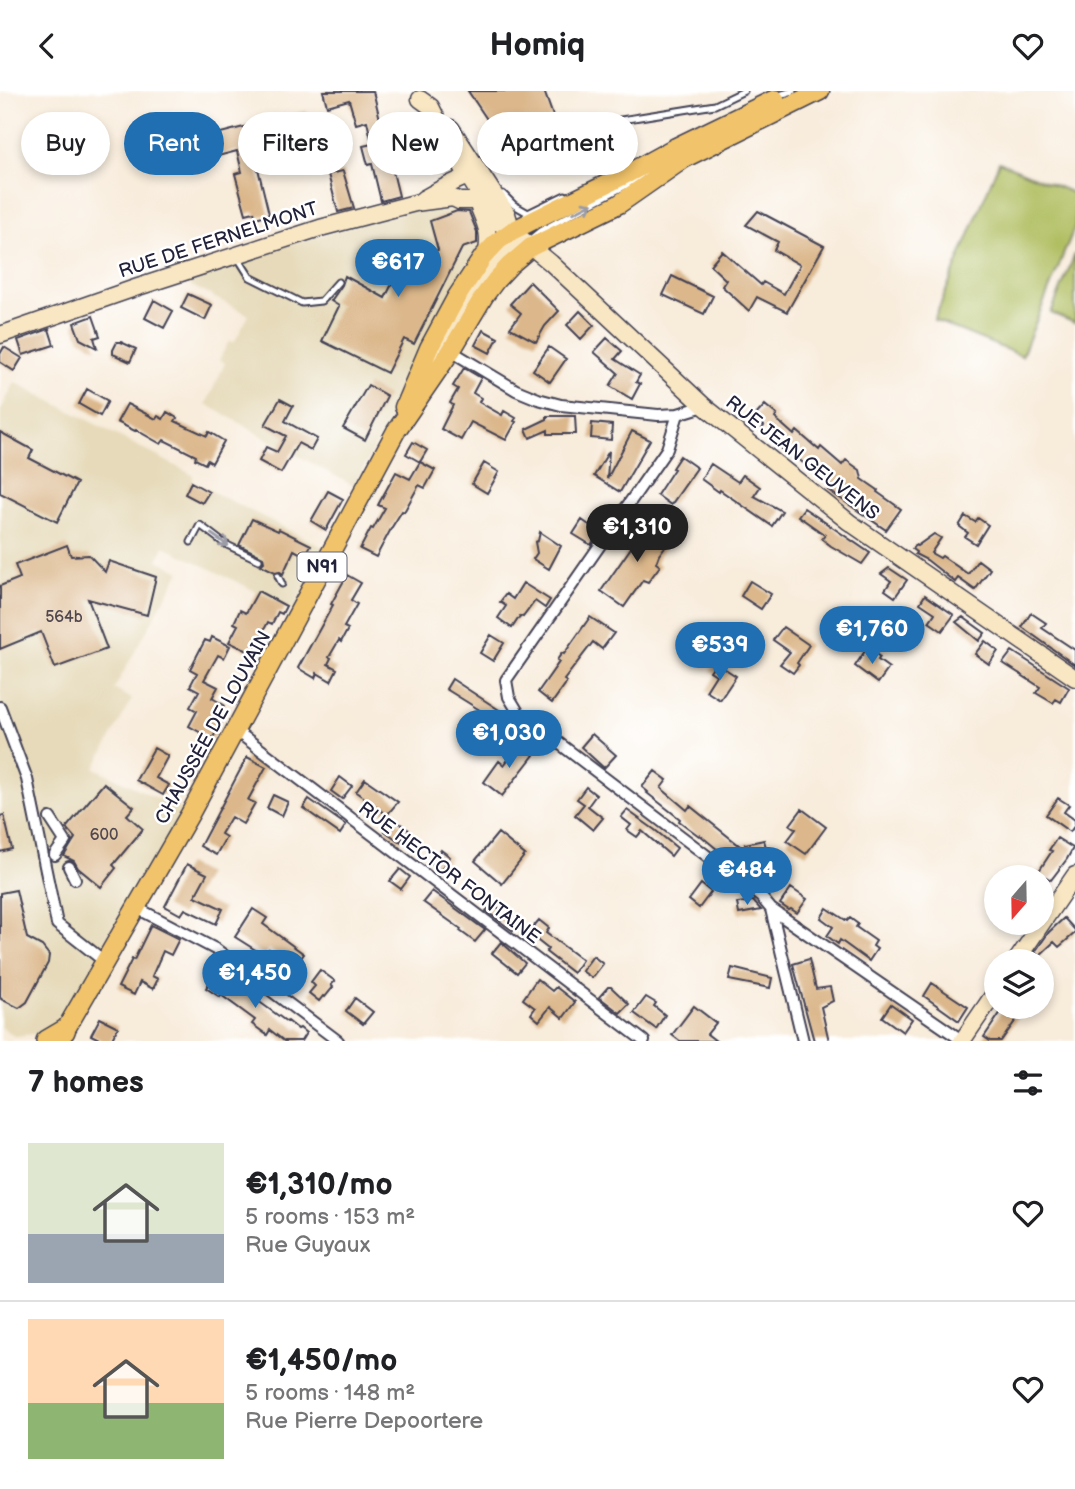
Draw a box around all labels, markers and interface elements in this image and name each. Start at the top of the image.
text: Homiq [490,26,585,65]
icon: back [28,27,66,65]
icon: heart [1009,27,1047,65]
chip: Buy [21,112,110,175]
chip: Rent [124,112,224,175]
chip: Filters [238,112,353,175]
chip: New [367,112,463,175]
chip: Apartment [477,112,638,175]
street label: RUE DE FERNELMONT [116,197,322,284]
one-way arrow [572,201,593,215]
pin: €617 [357,239,439,299]
text: €617 [371,248,425,276]
street label: RUE JEAN GEUVENS [721,391,883,525]
pin: €1,310 [580,505,694,564]
text: €1,310 [602,513,672,541]
one-way arrow [210,533,229,547]
road number: N91 [298,553,346,581]
pin: €1,760 [815,607,929,666]
house number: 564b [45,608,83,627]
text: €1,760 [836,615,908,643]
pin: €539 [679,623,761,682]
street label: CHAUSSÉE DE LOUVAIN [150,627,276,828]
text: €539 [691,631,749,659]
pin: €1,030 [452,711,566,770]
text: €1,030 [472,719,546,747]
street label: RUE HECTOR FONTAINE [354,797,545,949]
house number: 600 [90,826,118,845]
pin: €484 [706,847,788,907]
text: €484 [718,856,776,884]
north arrow [984,865,1054,935]
map controls [984,865,1054,1019]
button: layers [984,949,1054,1019]
pin: €1,450 [198,951,312,1010]
text: €1,450 [218,959,292,987]
icon: filters [1009,1064,1047,1102]
text: 7 homes [28,1065,144,1101]
text: €1,310/mo [245,1167,392,1203]
icon: home [84,1171,168,1255]
icon: heart [1009,1194,1047,1232]
text: 5 rooms · 153 m² [245,1203,415,1231]
text: Rue Guyaux [245,1231,370,1259]
text: €1,450/mo [245,1343,397,1379]
icon: home [84,1347,168,1431]
icon: heart [1009,1370,1047,1408]
text: 5 rooms · 148 m² [245,1379,415,1407]
text: Rue Pierre Depoortere [245,1407,483,1435]

